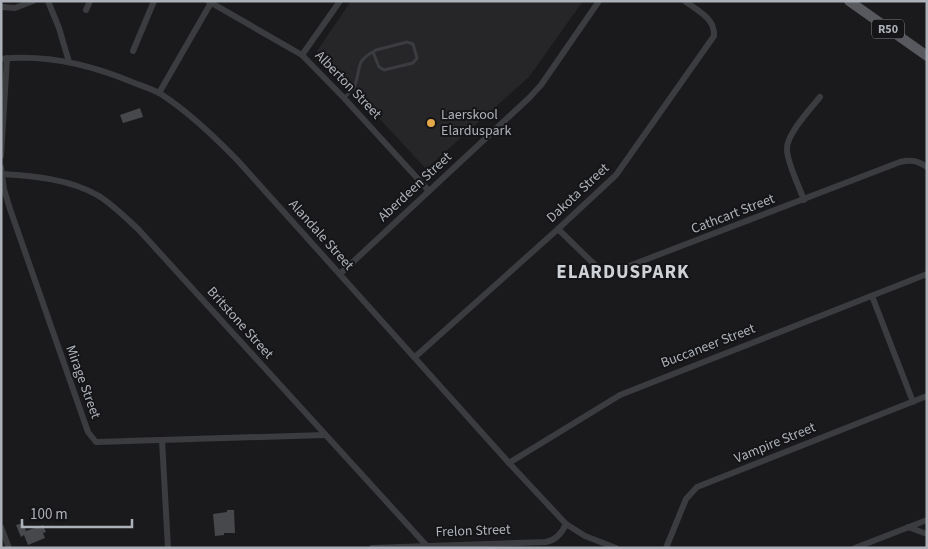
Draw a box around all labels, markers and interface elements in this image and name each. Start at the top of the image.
road number: R50 [872,20,904,38]
street label: Alberton Street [310,46,386,124]
place label: Laerskool Elarduspark [441,105,511,141]
marker: Laerskool Elarduspark [425,117,437,129]
street label: Aberdeen Street [374,147,456,226]
street label: Dakota Street [542,159,614,227]
street label: Cathcart Street [688,189,778,239]
street label: Alandale Street [284,195,358,275]
district label: ELARDUSPARK [556,259,690,286]
street label: Britstone Street [202,282,278,364]
street label: Buccaneer Street [658,319,758,373]
street label: Mirage Street [60,342,106,422]
street label: Vampire Street [731,417,819,468]
scale bar [22,496,132,528]
text: 100 m [30,504,68,525]
street label: Frelon Street [435,520,511,542]

